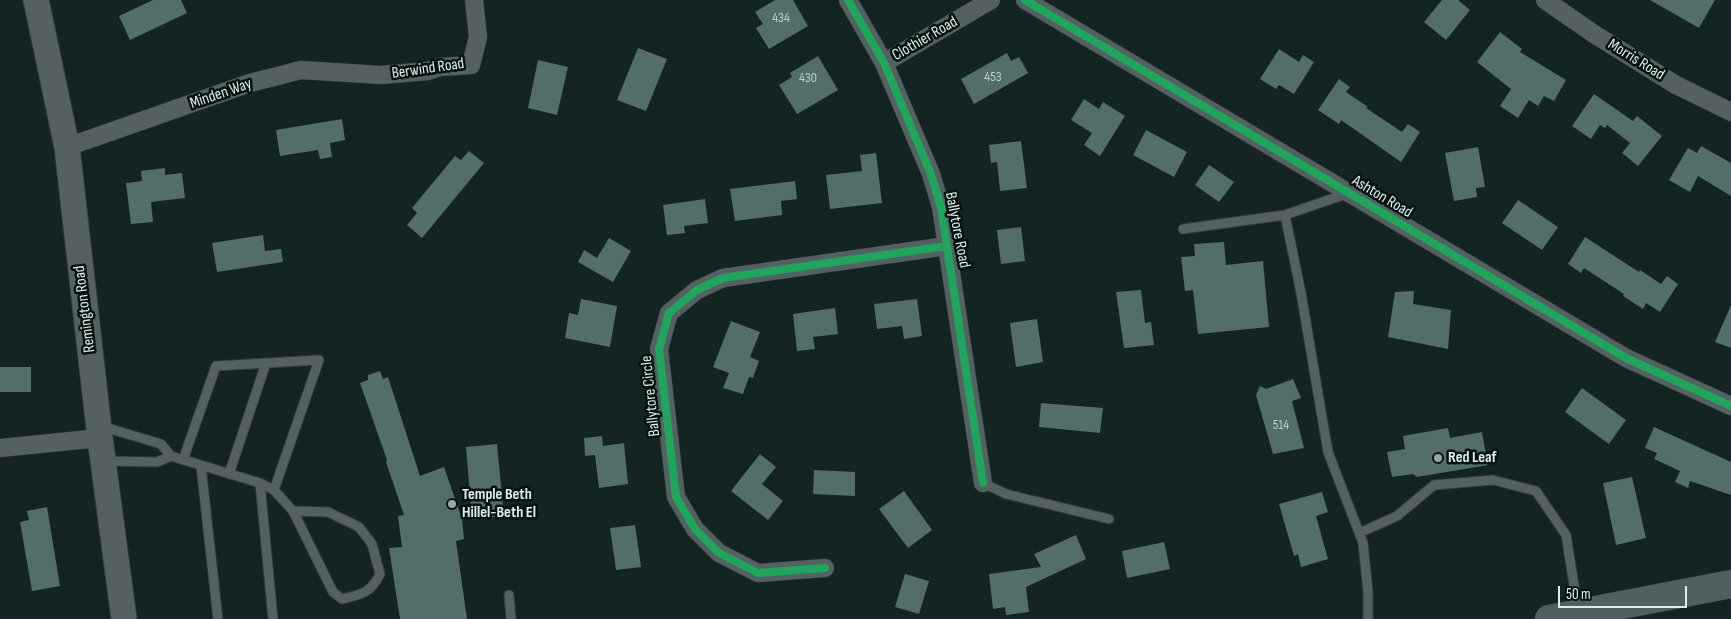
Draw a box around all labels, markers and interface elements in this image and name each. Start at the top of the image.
house number: 434 [772,10,790,26]
street label: Clothier Road [889,13,961,65]
street label: Morris Road [1604,35,1668,85]
street label: Berwind Road [390,54,466,84]
house number: 453 [984,69,1002,85]
house number: 430 [799,70,817,86]
street label: Minden Way [188,74,254,114]
street label: Ashton Road [1348,172,1416,222]
street label: Ballytore Road [940,190,974,270]
street label: Remington Road [70,264,100,354]
street label: Ballytore Circle [637,355,665,437]
house number: 514 [1273,417,1289,433]
place label: Red Leaf [1448,448,1497,468]
marker: Red Leaf [1432,452,1444,464]
place label: Temple Beth Hillel-Beth El [462,485,536,523]
marker: Temple Beth Hillel-Beth El [446,498,458,510]
scale bar [1561,576,1690,608]
text: 50 m [1566,585,1591,604]

